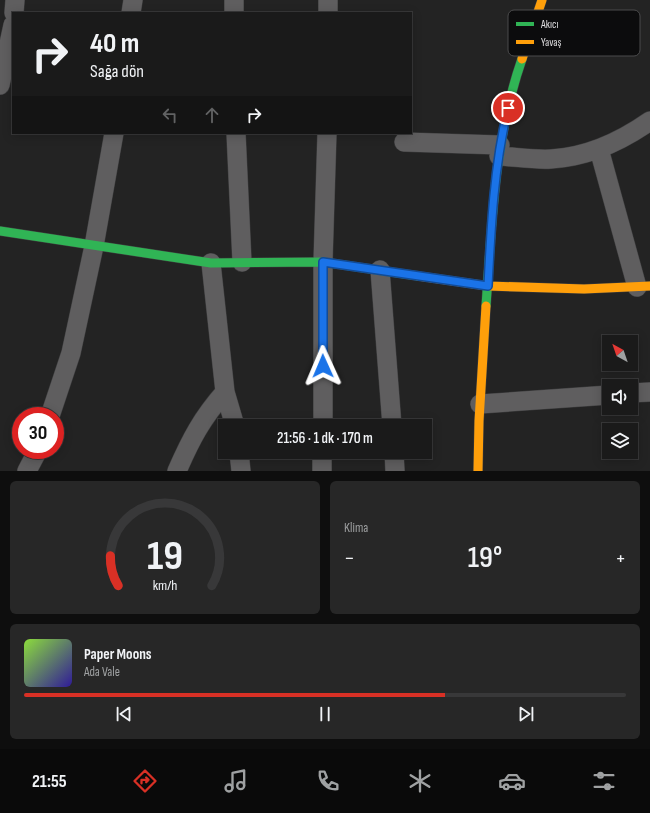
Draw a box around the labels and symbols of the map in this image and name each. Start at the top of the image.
legend [508,10,640,56]
text: Akıcı [540,18,558,31]
text: Yavaş [541,36,562,49]
pin [491,91,525,125]
north arrow [602,335,638,371]
position arrow [302,345,344,387]
speed limit sign: 30 [12,407,64,459]

